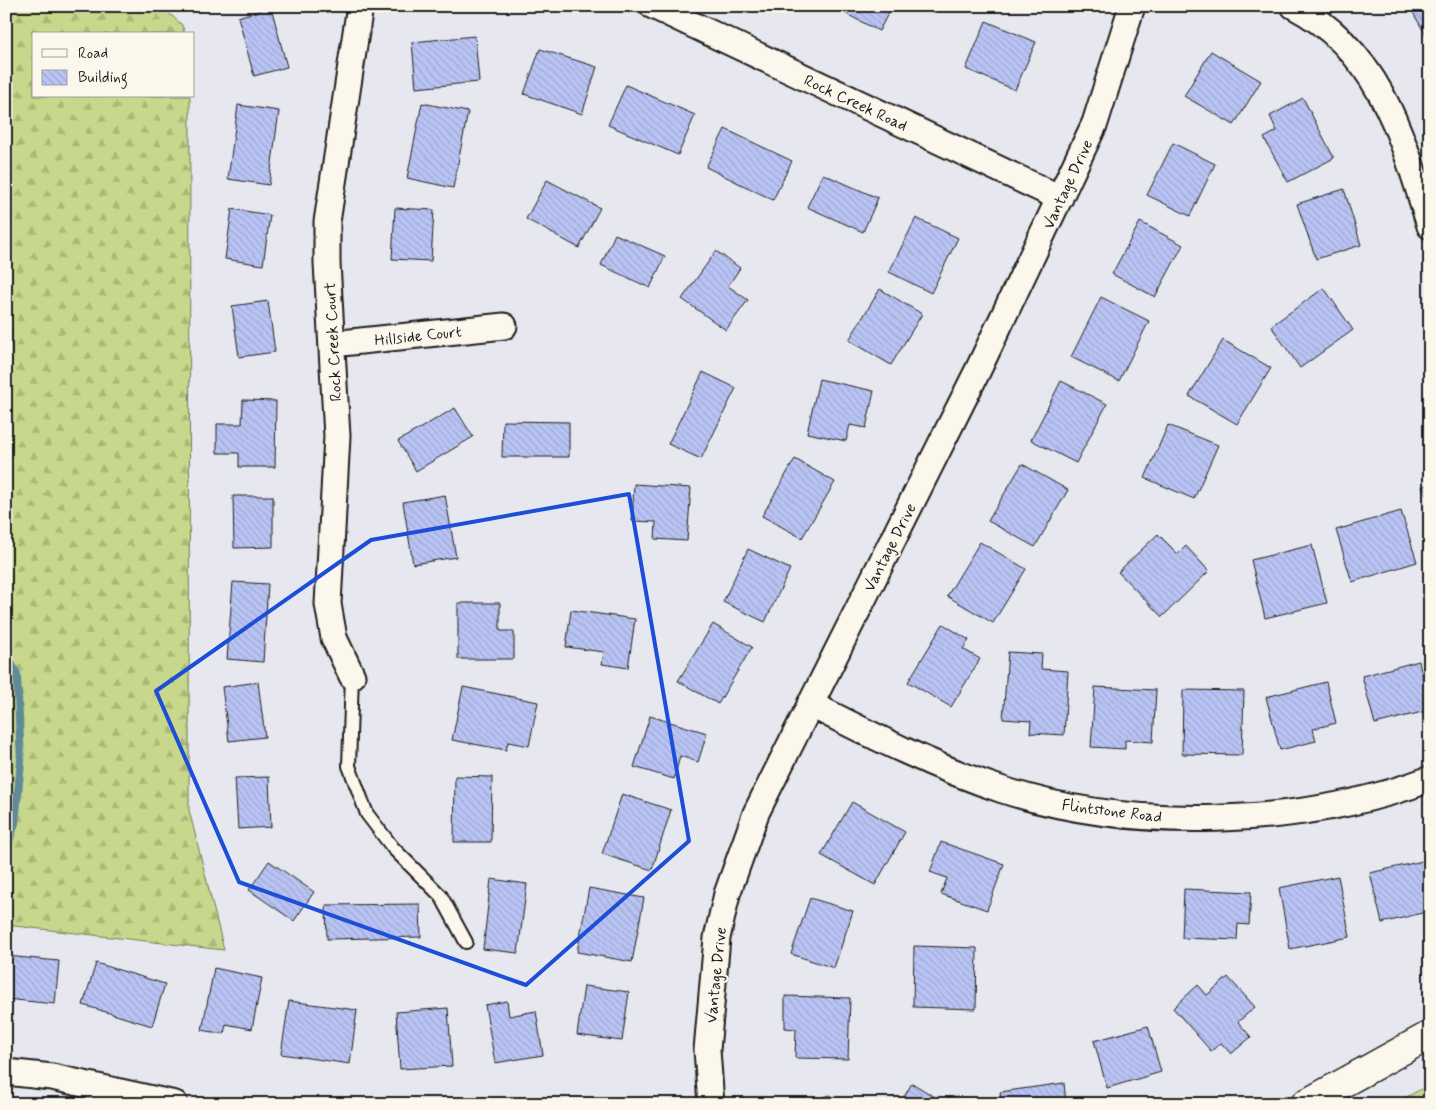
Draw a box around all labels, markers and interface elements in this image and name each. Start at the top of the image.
legend [32,32,195,98]
text: Road [78,44,108,64]
text: Building [78,68,128,89]
street label: Rock Creek Road [800,70,911,137]
street label: Vantage Drive [1038,136,1098,233]
street label: Rock Creek Court [320,281,347,402]
street label: Hillside Court [374,321,463,352]
street label: Vantage Drive [859,500,922,596]
street label: Flintstone Road [1061,795,1163,828]
street label: Vantage Drive [701,926,732,1024]

